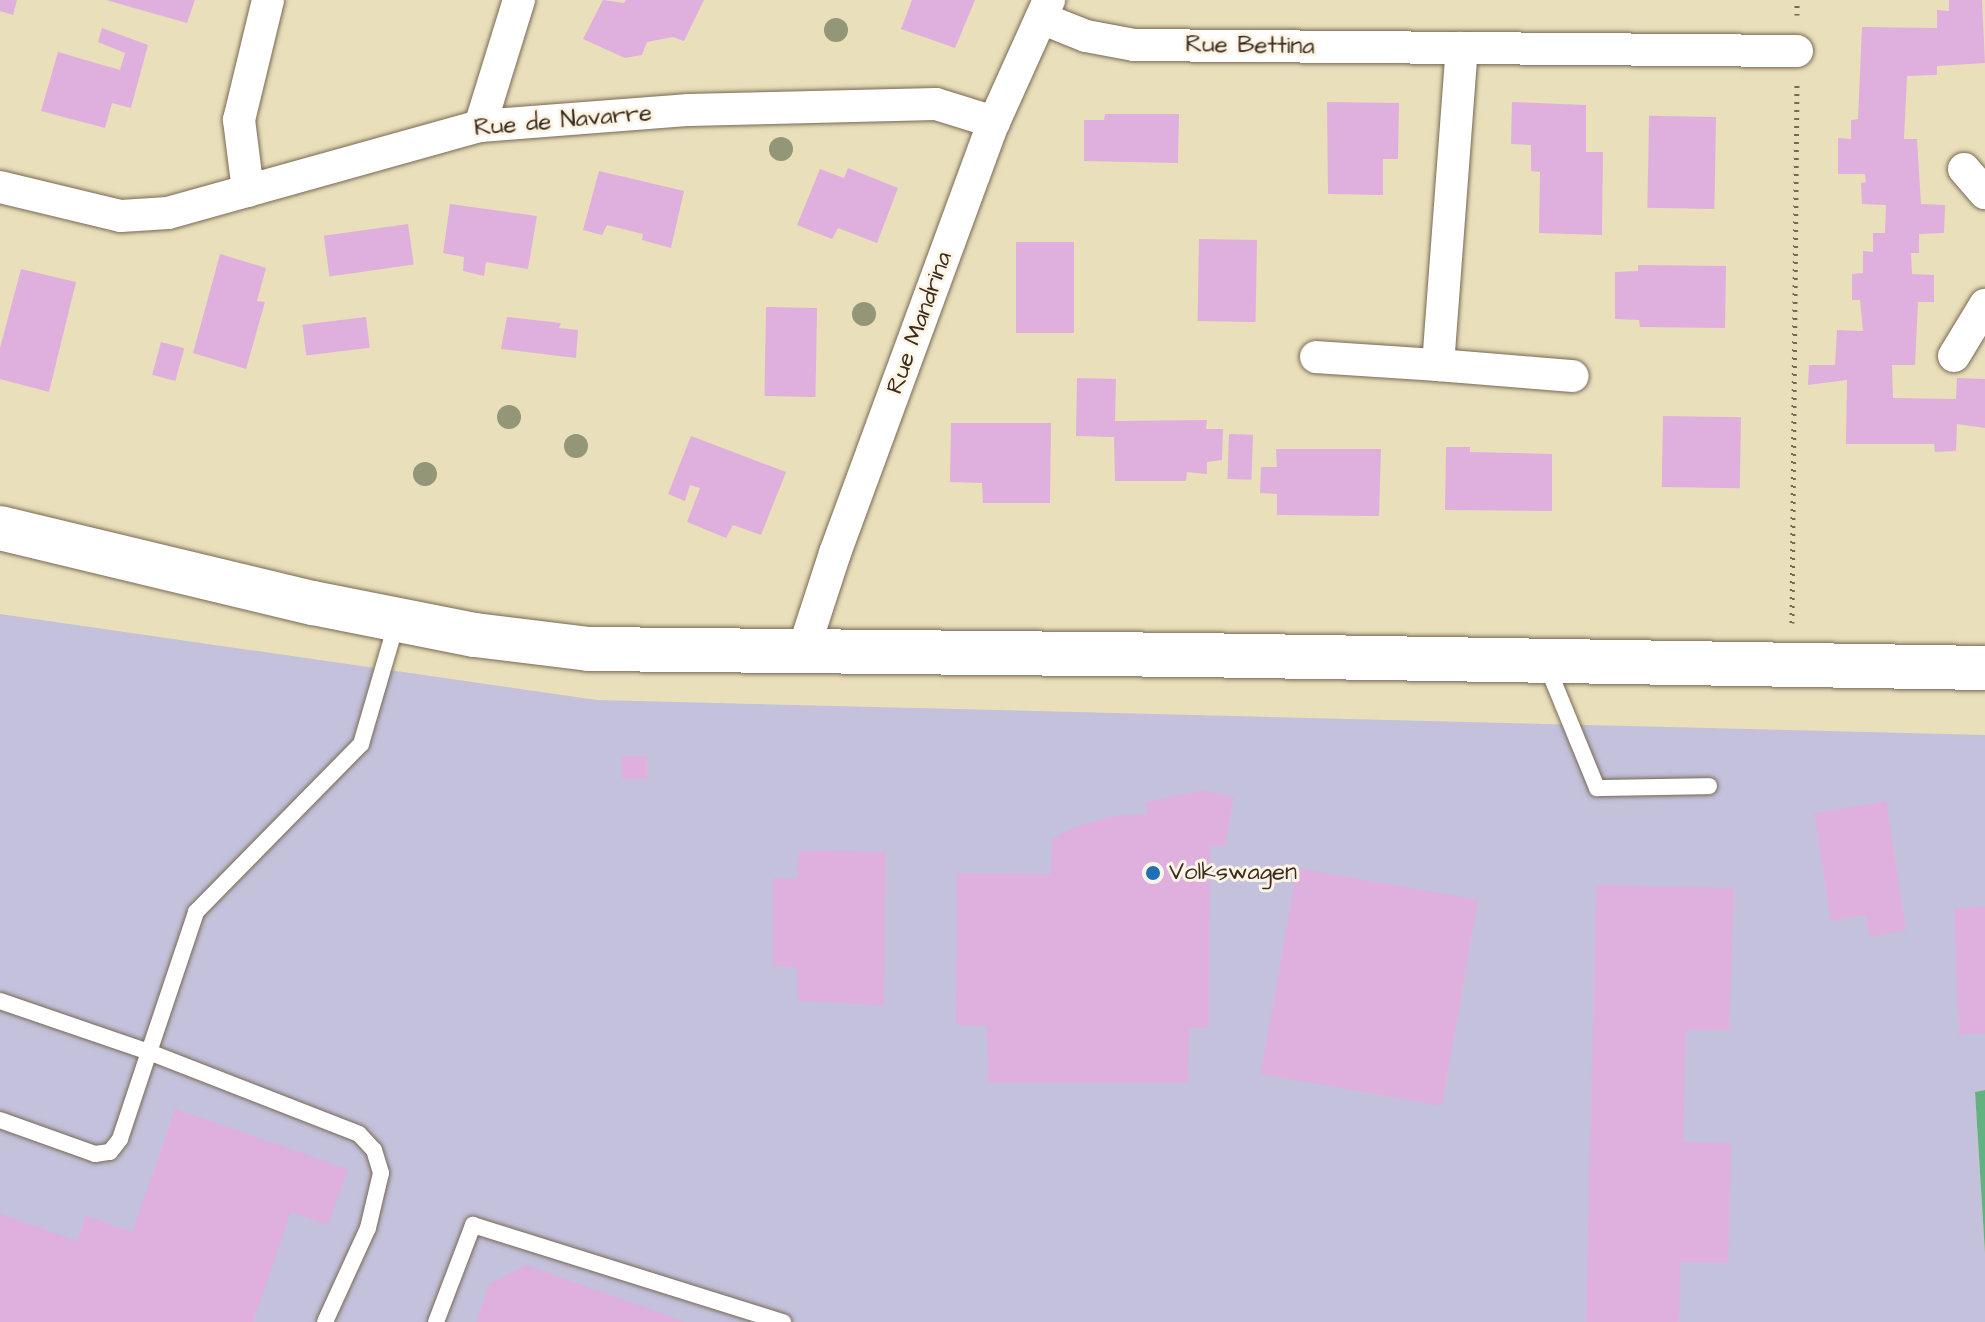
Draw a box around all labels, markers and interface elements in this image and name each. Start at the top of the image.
street label: Rue Bettina [1185,30,1315,62]
street label: Rue de Navarre [473,99,653,143]
street label: Rue Mandrina [881,248,959,398]
place label: Volkswagen [1169,859,1297,887]
marker: Volkswagen [1144,864,1162,882]

